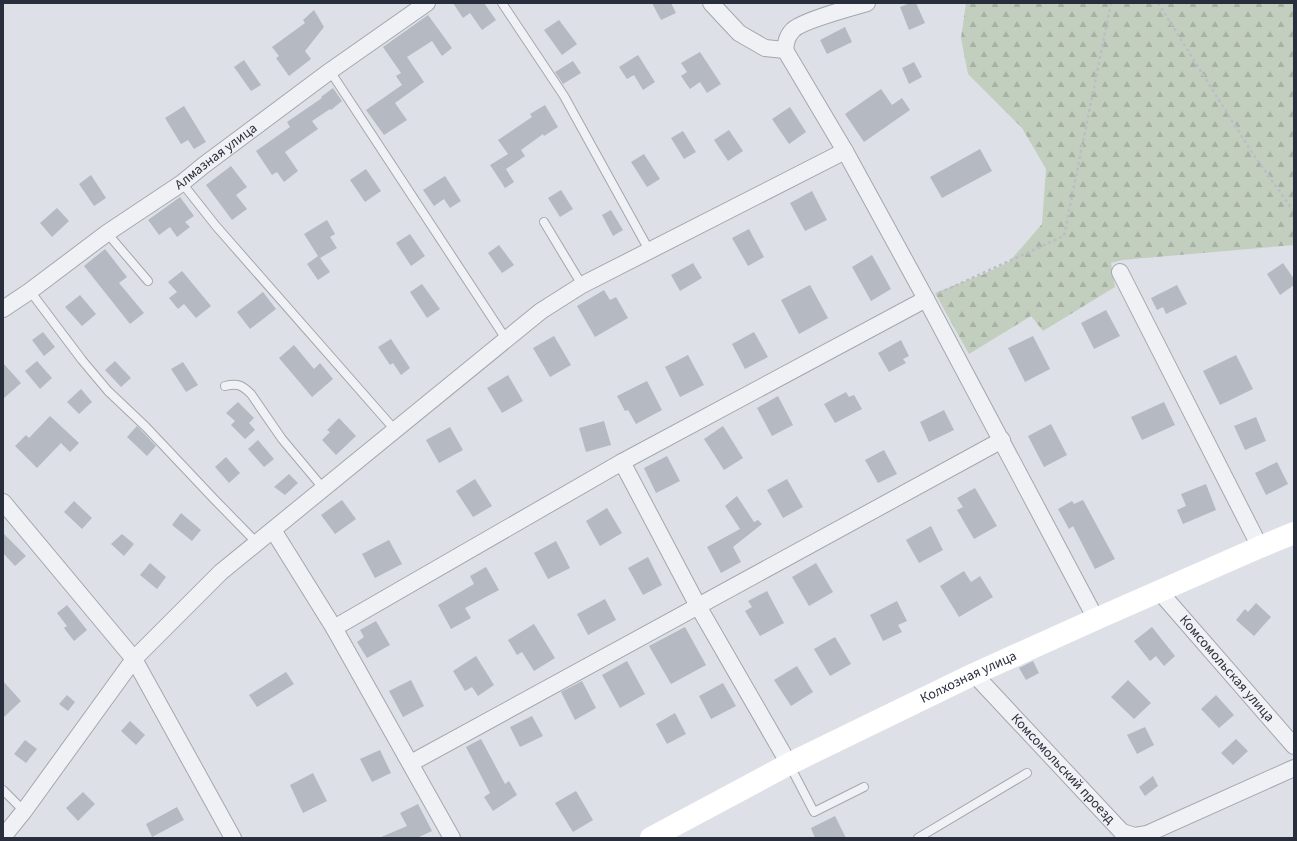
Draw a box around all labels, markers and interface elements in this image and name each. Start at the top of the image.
street label: Алмазная улица [171,119,261,195]
street label: Комсомольская улица [1174,611,1279,727]
street label: Колхозная улица [917,646,1020,709]
street label: Комсомольский проезд [1006,709,1120,829]

